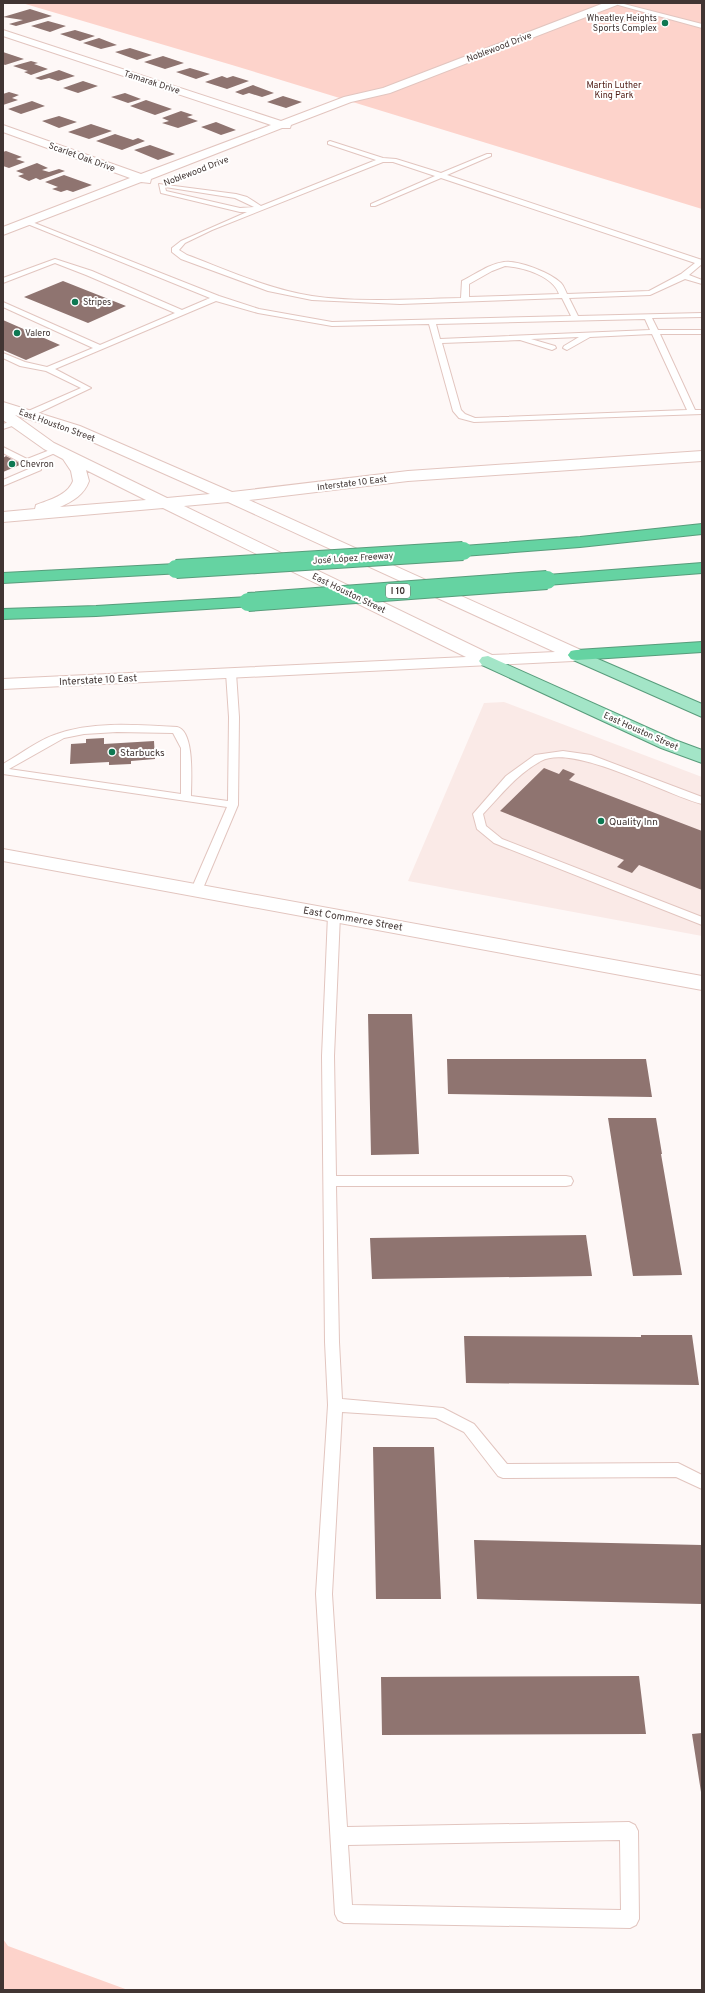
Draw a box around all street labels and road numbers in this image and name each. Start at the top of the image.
street label: Noblewood Drive [465,30,533,65]
street label: Tamarak Drive [122,68,181,97]
street label: Scarlet Oak Drive [47,140,117,175]
street label: Noblewood Drive [162,154,230,189]
street label: East Houston Street [17,407,97,444]
street label: Interstate 10 East [316,474,388,493]
street label: José López Freeway [312,550,394,567]
street label: East Houston Street [310,571,387,616]
road number: I 10 [386,584,410,598]
street label: Interstate 10 East [59,672,138,689]
street label: East Houston Street [602,710,680,753]
street label: East Commerce Street [302,904,404,935]

